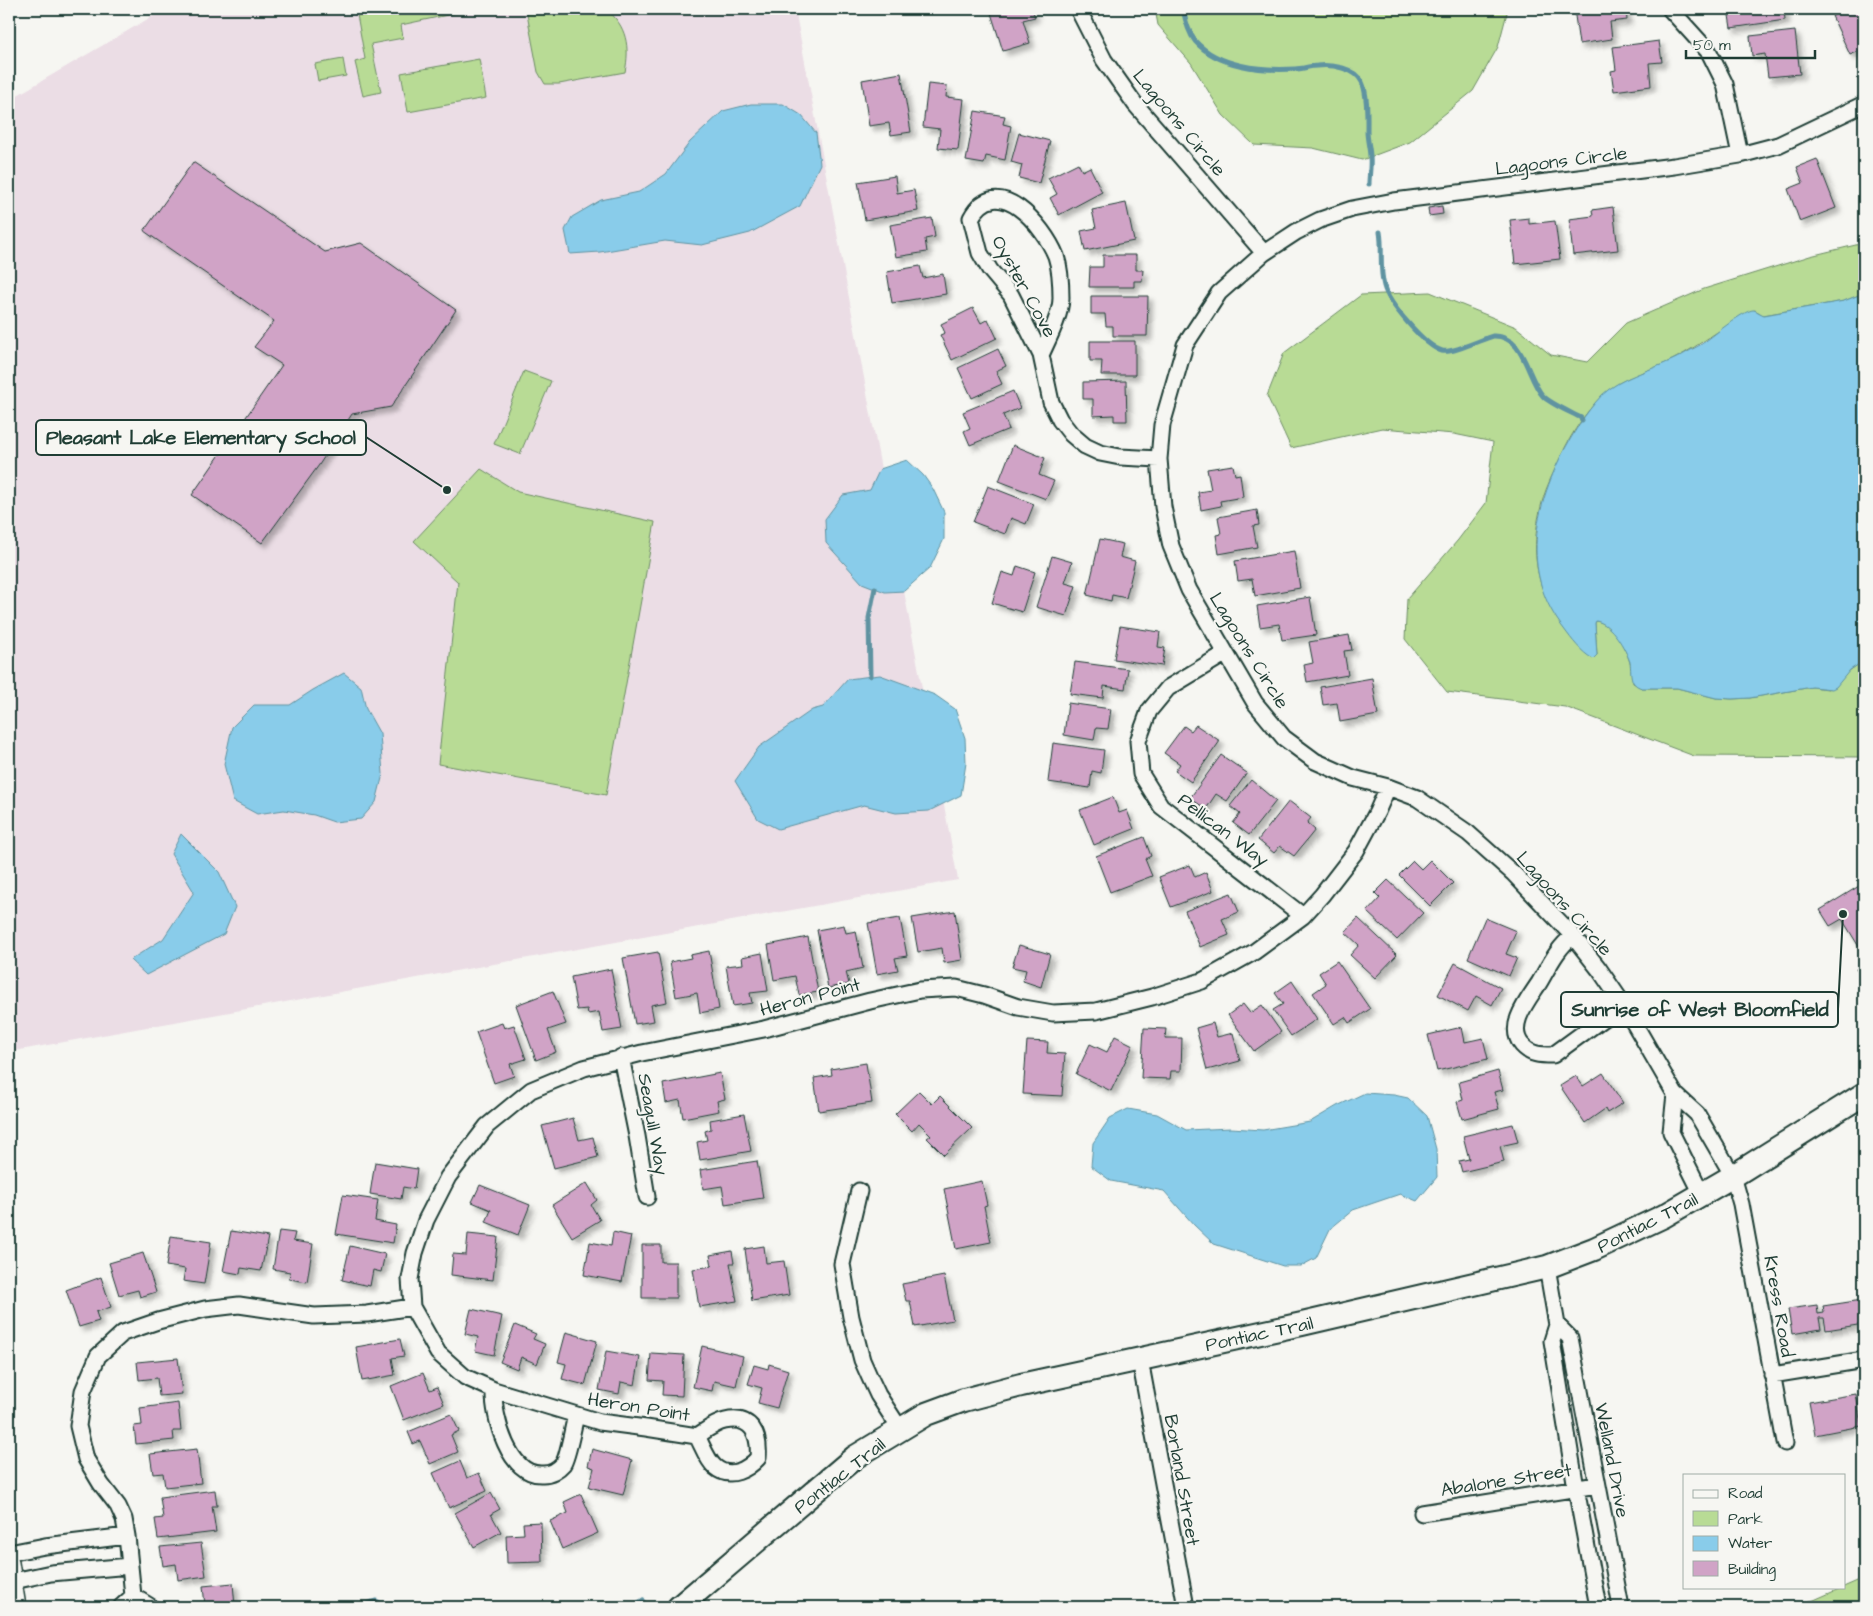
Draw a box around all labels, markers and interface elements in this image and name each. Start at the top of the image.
scale bar [1686,28,1814,60]
text: 50 m [1693,35,1731,56]
street label: Lagoons Circle [1125,63,1232,183]
street label: Lagoons Circle [1494,140,1629,184]
street label: Oyster Cove [984,231,1063,343]
callout: Pleasant Lake Elementary School [36,420,366,455]
text: Pleasant Lake Elementary School [46,424,356,453]
street label: Lagoons Circle [1201,587,1295,715]
street label: Pellican Way [1171,787,1275,875]
street label: Lagoons Circle [1509,846,1618,963]
street label: Heron Point [757,971,864,1024]
callout: Sunrise of West Bloomfield [1561,992,1838,1027]
text: Sunrise of West Bloomfield [1570,996,1829,1024]
street label: Seagull Way [629,1071,675,1178]
street label: Pontiac Trail [1593,1186,1703,1260]
street label: Kress Road [1756,1253,1801,1359]
street label: Pontiac Trail [1203,1310,1316,1359]
street label: Heron Point [586,1386,692,1429]
street label: Welland Drive [1587,1401,1636,1520]
street label: Borland Street [1157,1413,1206,1548]
street label: Pontiac Trail [788,1432,892,1521]
street label: Abalone Street [1439,1457,1574,1504]
legend [1683,1474,1846,1588]
text: Road [1728,1483,1763,1504]
text: Park [1728,1509,1763,1530]
text: Water [1728,1533,1772,1554]
text: Building [1728,1559,1776,1581]

